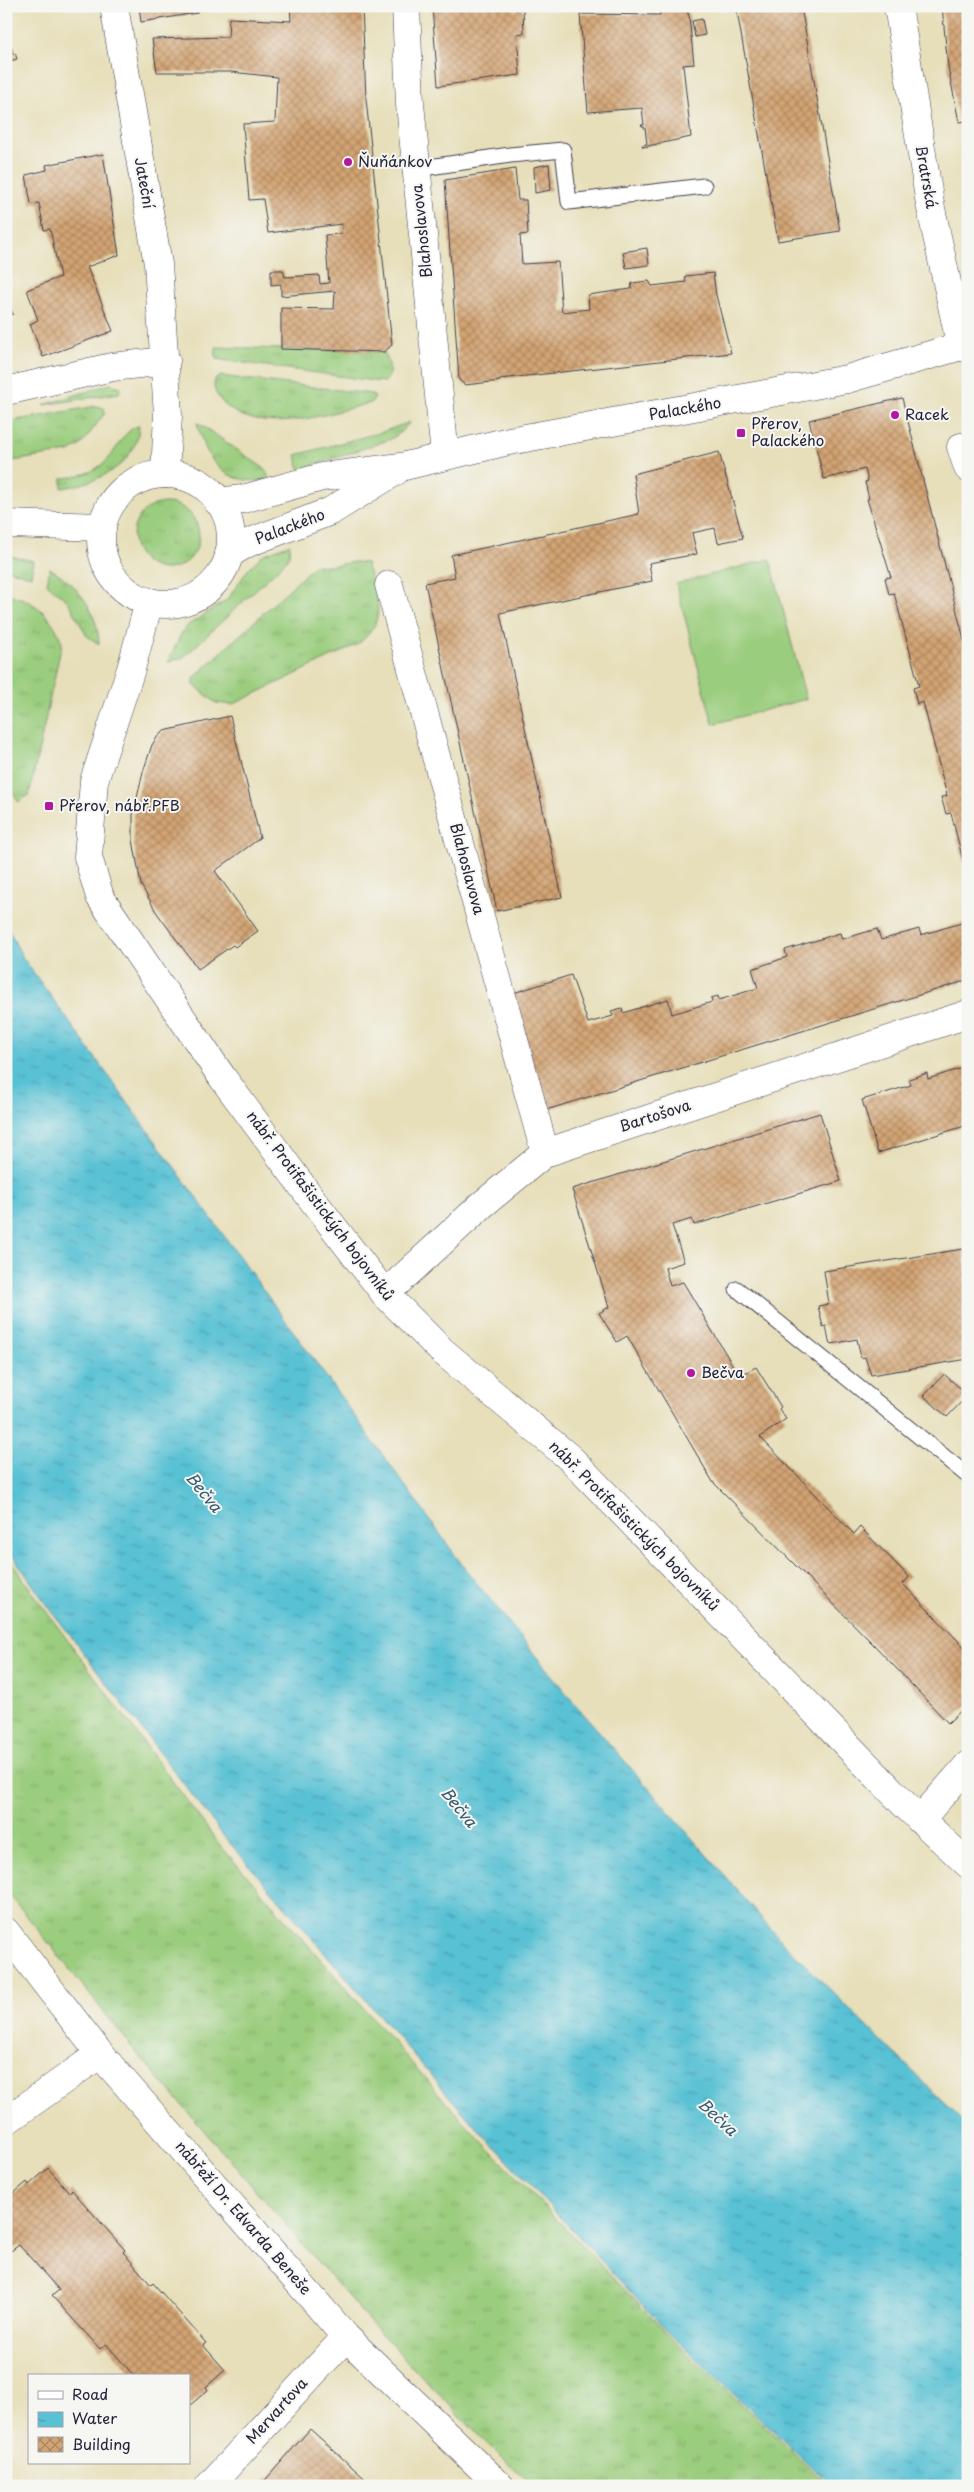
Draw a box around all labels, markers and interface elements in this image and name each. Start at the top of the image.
street label: Bratrská [911,143,944,211]
place label: Ňuňánkov [358,149,432,172]
street label: Jateční [130,155,161,211]
marker: Ňuňánkov [342,156,354,168]
street label: Blahoslavova [404,182,437,279]
street label: Palackého [647,390,723,425]
place label: Racek [905,402,949,425]
marker: Racek [889,409,901,421]
place label: Přerov, Palackého [751,411,824,451]
marker: Přerov, Palackého [735,427,747,439]
street label: Palackého [251,502,328,549]
place label: Přerov, nábř.PFB [59,793,180,816]
marker: Přerov, nábř.PFB [43,800,55,812]
street label: Blahoslavova [445,820,492,918]
street label: Bartošova [616,1092,694,1137]
street label: nábř. Protifašistických bojovníků [242,1105,401,1305]
place label: Bečva [701,1360,745,1383]
marker: Bečva [685,1367,697,1379]
street label: nábř. Protifašistických bojovníků [545,1434,726,1615]
water label: Bečva [181,1466,229,1518]
water label: Bečva [436,1781,484,1833]
water label: Bečva [694,2092,745,2142]
street label: nábřeží Dr. Edvarda Beneše [171,2135,318,2299]
street label: Mervartova [240,2371,313,2448]
legend [28,2374,190,2464]
text: Road [72,2382,108,2405]
text: Water [72,2406,117,2429]
text: Building [72,2432,131,2455]

